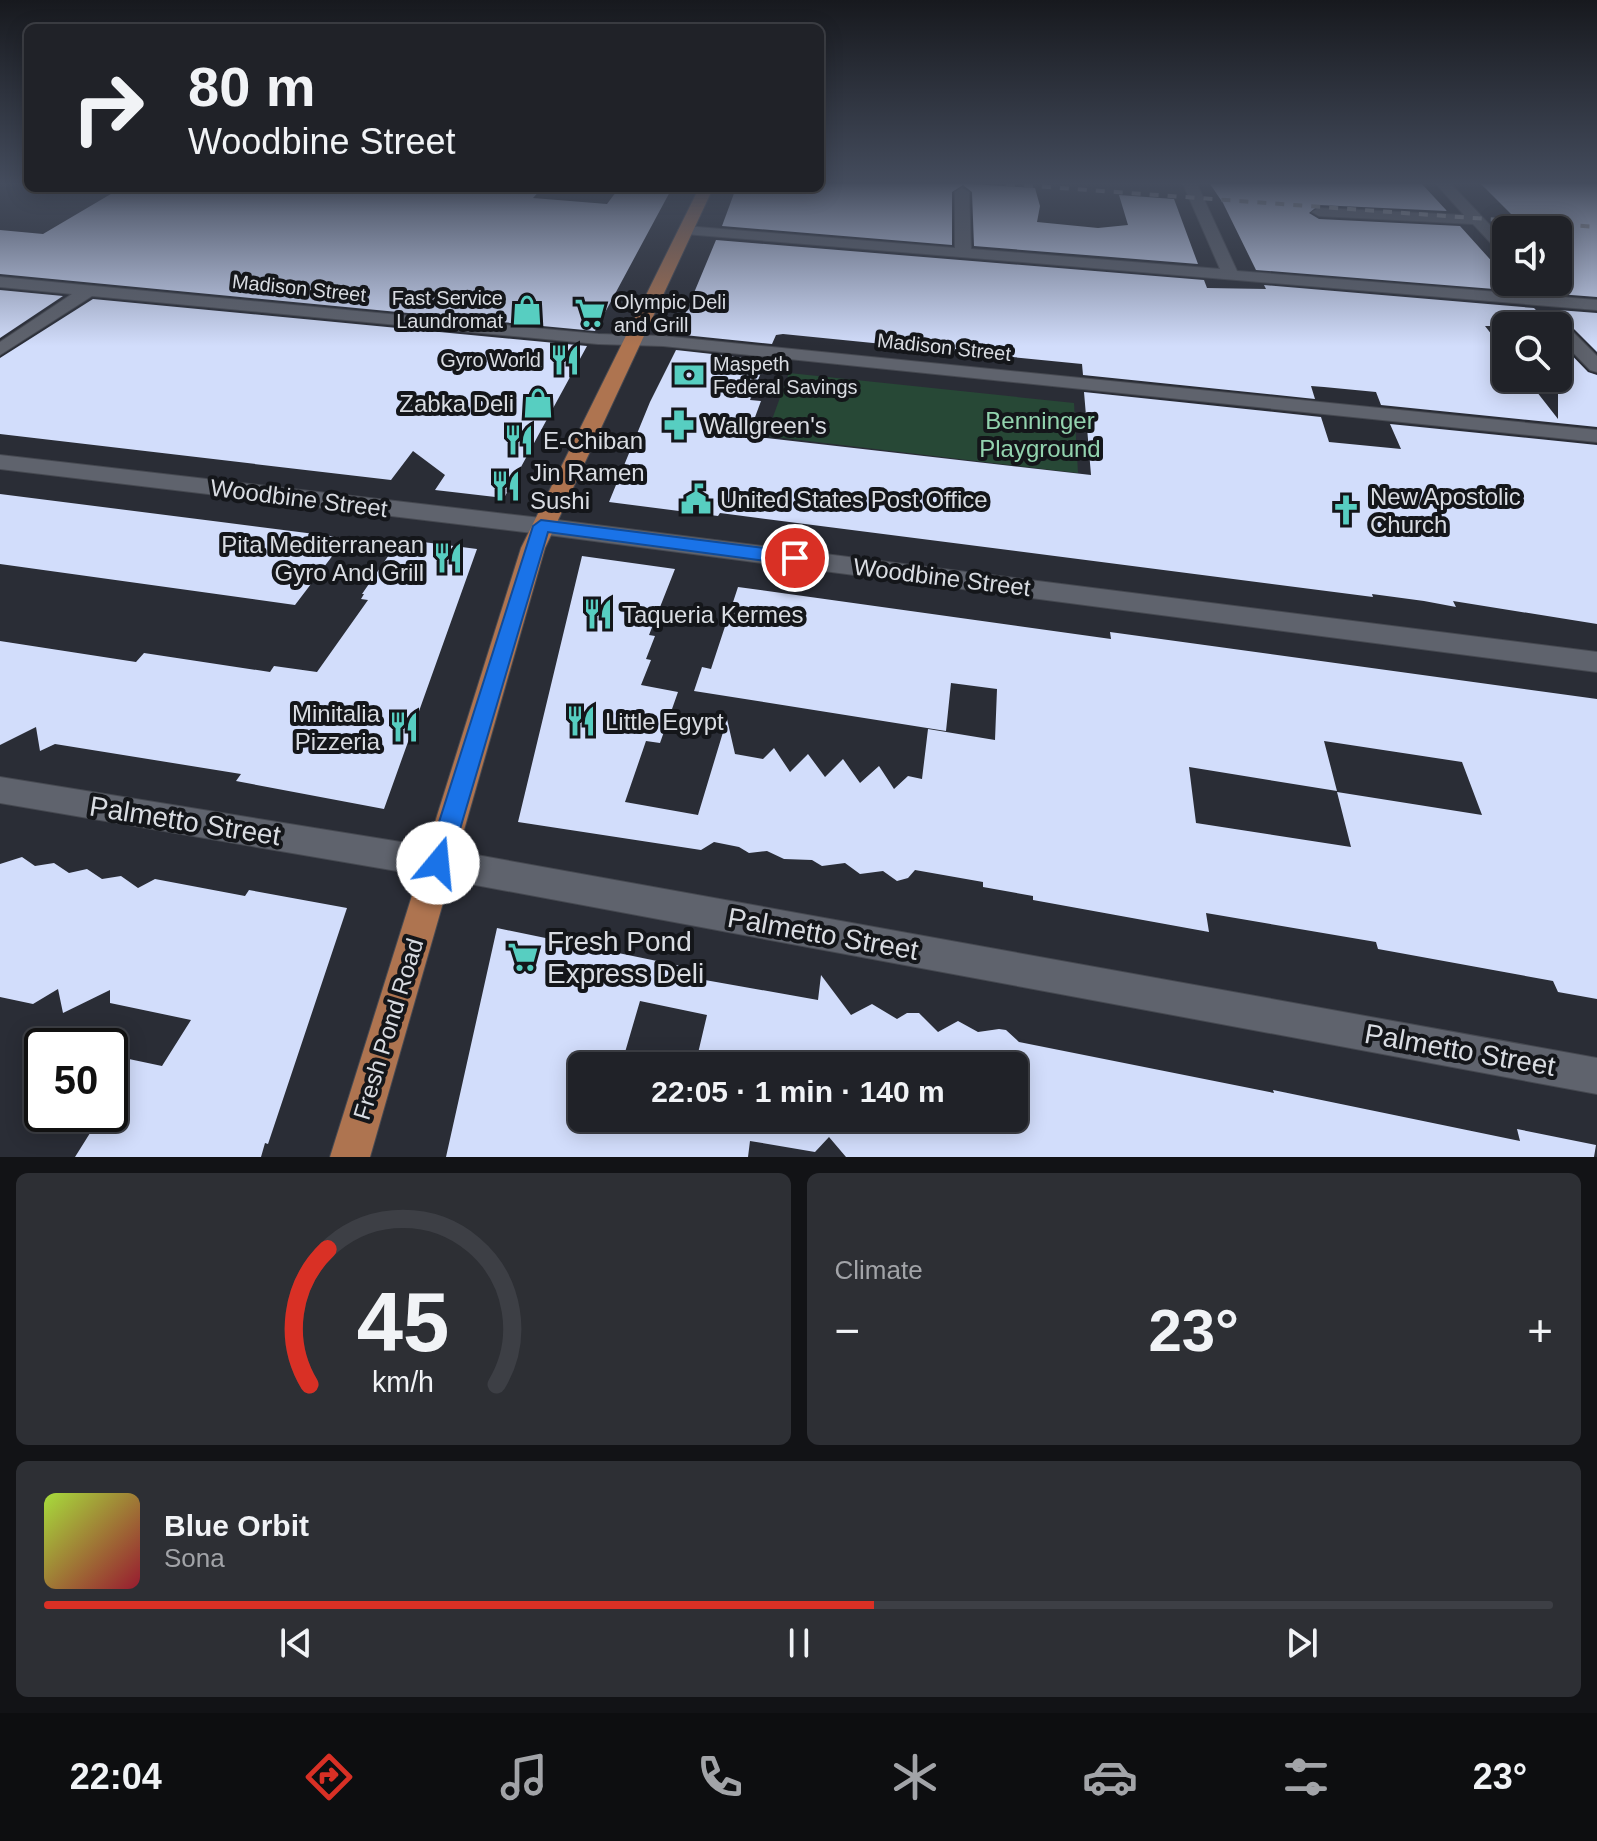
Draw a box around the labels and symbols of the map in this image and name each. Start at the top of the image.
street label: Madison Street [231,270,367,306]
place label: Fast Service Laundromat [392,287,503,332]
place label: Olympic Deli and Grill [614,291,726,336]
shop icon: Fast Service Laundromat [510,293,544,327]
supermarket icon: Olympic Deli and Grill [573,296,607,330]
street label: Madison Street [876,329,1012,365]
restaurant icon: Gyro World [548,343,582,377]
place label: Gyro World [440,349,541,371]
place label: Maspeth Federal Savings [713,353,858,398]
bank icon: Maspeth Federal Savings [672,358,706,392]
shop icon: Zabka Deli [521,386,555,420]
place label: Zabka Deli [399,390,514,417]
park label: Benninger Playground [979,407,1101,462]
pharmacy icon: Wallgreen's [662,408,696,442]
place label: Wallgreen's [703,412,827,439]
restaurant icon: E-Chiban [502,423,536,457]
place label: E-Chiban [543,427,643,454]
place label: Jin Ramen Sushi [530,459,645,514]
restaurant icon: Jin Ramen Sushi [489,469,523,503]
street label: Woodbine Street [209,474,389,522]
public building icon: United States Post Office [679,482,713,516]
place label: New Apostolic Church [1370,483,1521,538]
place label: United States Post Office [720,486,988,513]
church icon: New Apostolic Church [1329,493,1363,527]
pin [761,524,829,592]
place label: Pita Mediterranean Gyro And Grill [221,531,424,586]
restaurant icon: Pita Mediterranean Gyro And Grill [431,541,465,575]
street label: Woodbine Street [852,553,1032,601]
restaurant icon: Taqueria Kermes [581,597,615,631]
place label: Taqueria Kermes [622,601,803,628]
place label: Minitalia Pizzeria [292,700,381,755]
restaurant icon: Little Egypt [564,704,598,738]
place label: Little Egypt [605,708,724,735]
restaurant icon: Minitalia Pizzeria [387,710,421,744]
street label: Palmetto Street [87,791,283,851]
position arrow [396,821,480,905]
street label: Palmetto Street [725,902,921,966]
place label: Fresh Pond Express Deli [547,926,704,989]
street label: Fresh Pond Road [348,935,428,1123]
supermarket icon: Fresh Pond Express Deli [506,940,540,974]
street label: Palmetto Street [1362,1018,1558,1082]
speed limit sign: 50 [24,1028,128,1132]

